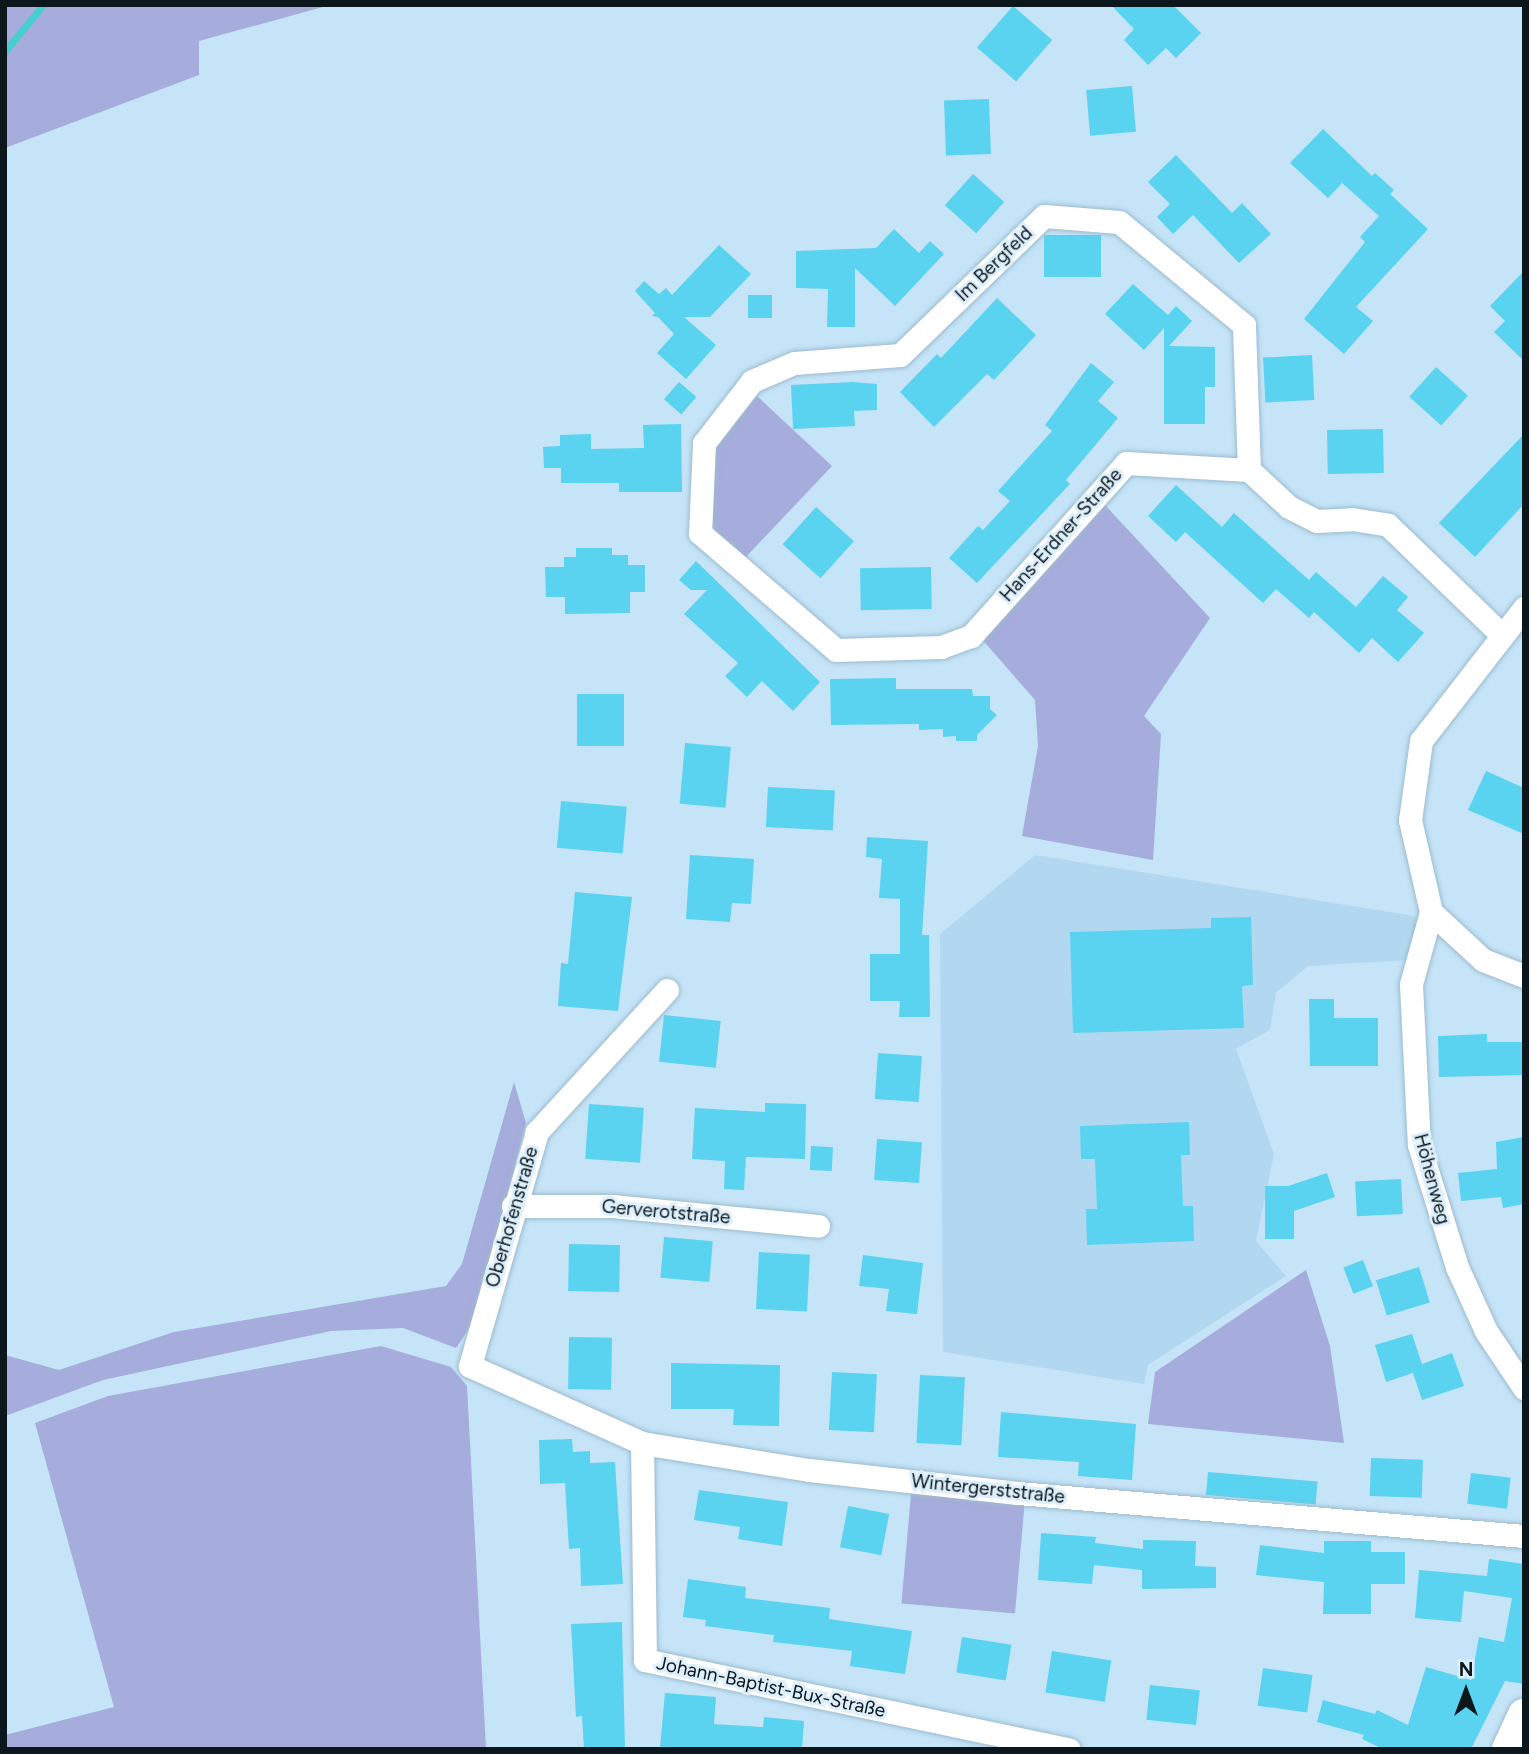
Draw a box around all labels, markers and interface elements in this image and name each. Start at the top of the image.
street label: Im Bergfeld [951,222,1037,306]
street label: Hans-Erdner-Straße [995,464,1127,606]
street label: Höhenweg [1409,1131,1455,1227]
street label: Oberhofenstraße [481,1144,543,1290]
street label: Gerverotstraße [601,1195,731,1229]
street label: Wintergerststraße [910,1470,1066,1508]
street label: Johann-Baptist-Bux-Straße [654,1652,888,1722]
north arrow [1431,1656,1501,1726]
text: N [1459,1658,1473,1681]

